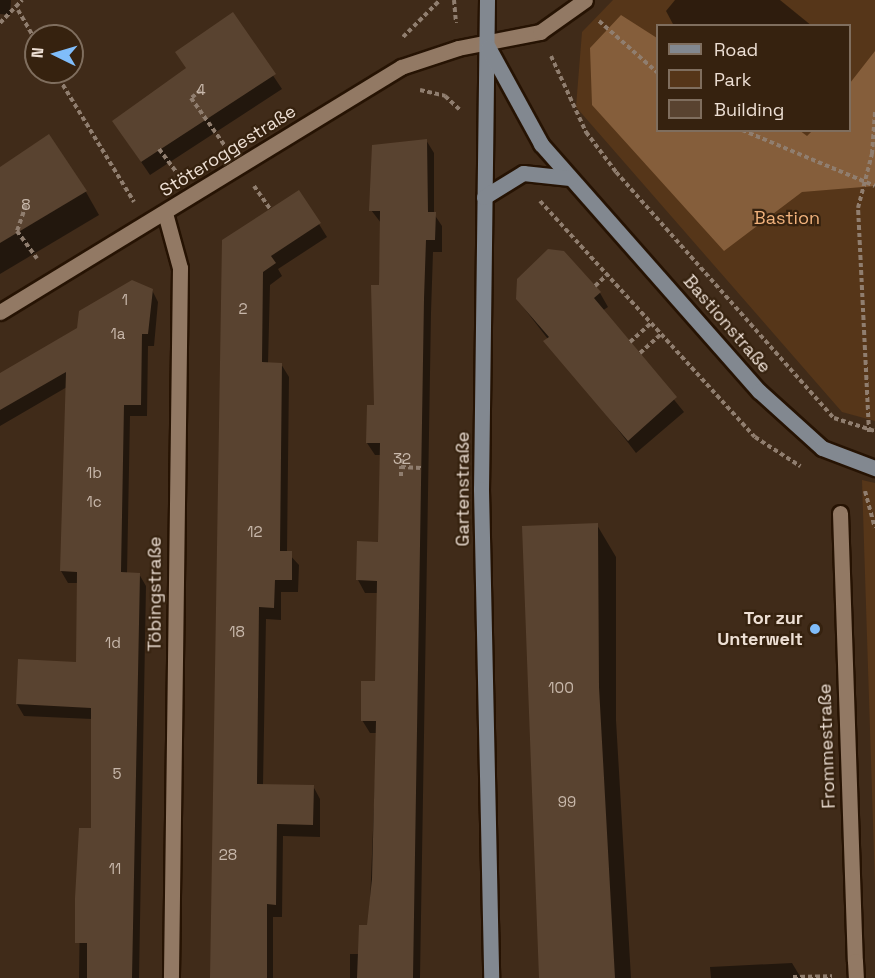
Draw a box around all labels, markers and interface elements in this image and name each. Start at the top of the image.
north arrow [24,24,84,84]
legend [656,24,851,132]
text: Road [714,38,758,61]
text: N [27,46,48,59]
text: Park [714,68,751,91]
house number: 4 [196,81,206,99]
text: Building [714,98,784,121]
street label: Stöteroggestraße [156,100,300,202]
house number: 8 [21,196,31,214]
park label: Bastion [754,207,820,229]
street label: Bastionstraße [679,271,775,377]
house number: 1 [122,291,128,309]
house number: 2 [238,300,248,318]
house number: 1a [111,325,125,343]
street label: Gartenstraße [452,431,474,547]
house number: 32 [393,450,411,468]
house number: 1b [86,464,102,482]
house number: 1c [86,493,102,511]
house number: 12 [247,523,263,541]
street label: Töbingstraße [144,537,166,651]
place label: Tor zur Unterwelt [717,608,803,650]
marker: Tor zur Unterwelt [808,622,822,636]
house number: 18 [229,623,245,641]
house number: 1d [105,634,121,652]
house number: 100 [548,679,574,697]
street label: Frommestraße [814,683,840,809]
house number: 5 [113,765,121,783]
house number: 99 [558,793,576,811]
house number: 28 [219,846,237,864]
house number: 11 [109,860,121,878]

